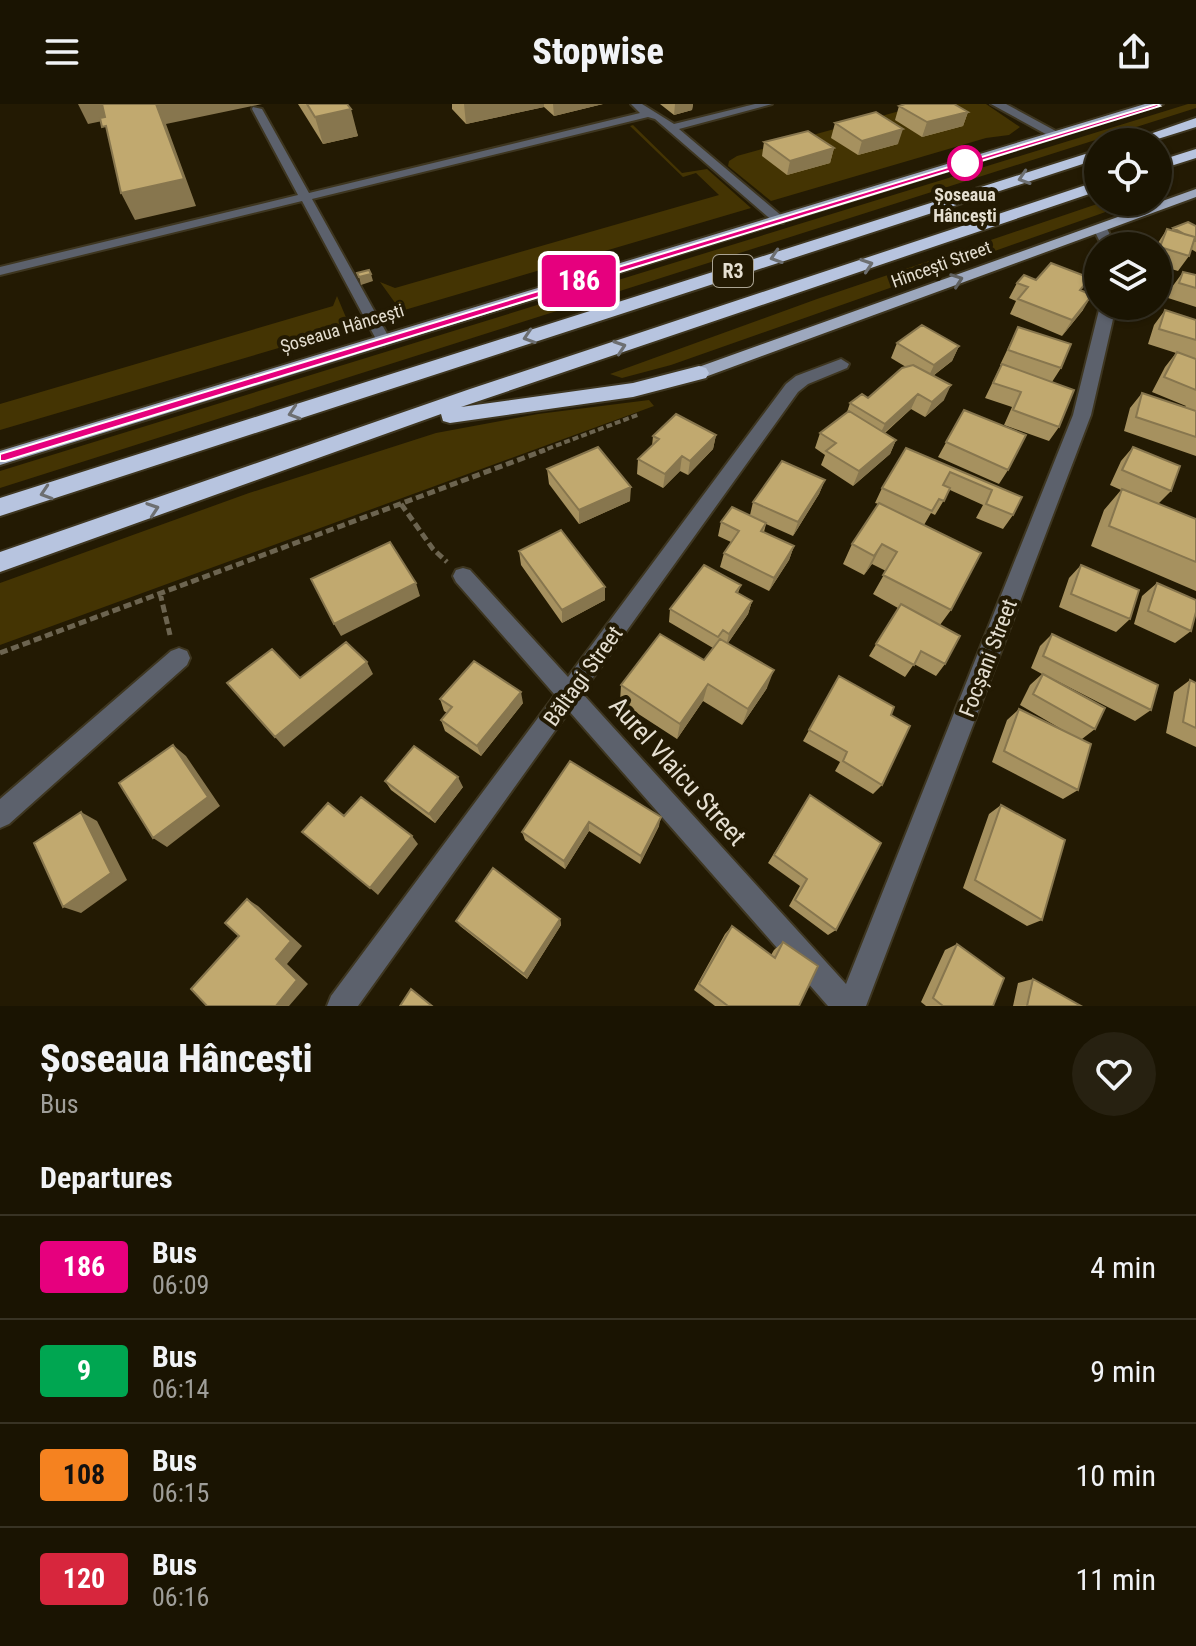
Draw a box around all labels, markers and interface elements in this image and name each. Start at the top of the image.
icon: menu [40,30,84,74]
icon: share [1112,30,1156,74]
text: Stopwise [532,31,664,73]
map controls [1084,128,1172,320]
button: locate [1084,128,1172,216]
marker: Șoseaua Hâncești [948,146,982,180]
one-way arrow [1017,168,1031,184]
place label: Șoseaua Hâncești [933,184,997,227]
button: layers [1084,232,1172,320]
street label: Hîncești Street [888,236,994,293]
one-way arrow [770,248,784,264]
line badge: 186 [533,255,625,307]
road number: R3 [713,255,753,287]
one-way arrow [859,258,873,274]
text: 186 [558,264,600,297]
one-way arrow [949,273,963,289]
street label: Șoseaua Hâncești [278,299,407,358]
one-way arrow [522,328,536,344]
one-way arrow [612,341,626,357]
one-way arrow [287,404,301,420]
one-way arrow [40,483,54,499]
one-way arrow [145,502,159,518]
street label: Focșani Street [954,595,1023,721]
street label: Băltagi Street [538,621,628,731]
street label: Aurel Vlaicu Street [603,690,753,852]
button: heart [1072,1032,1156,1116]
text: Șoseaua Hâncești [40,1037,313,1081]
text: Bus [40,1089,79,1119]
text: Departures [40,1160,173,1195]
text: Bus [152,1235,197,1270]
text: 186 [63,1250,105,1283]
text: 4 min [1090,1250,1156,1285]
text: 06:09 [152,1270,209,1300]
text: Bus [152,1339,197,1374]
text: 9 [77,1354,91,1387]
text: 9 min [1090,1354,1156,1389]
text: 06:14 [152,1374,209,1404]
text: Bus [152,1443,197,1478]
text: 108 [63,1458,105,1491]
text: 10 min [1075,1458,1156,1493]
text: 06:15 [152,1478,209,1508]
text: Bus [152,1547,197,1582]
text: 120 [63,1562,105,1595]
text: 11 min [1075,1562,1156,1597]
text: 06:16 [152,1582,209,1612]

